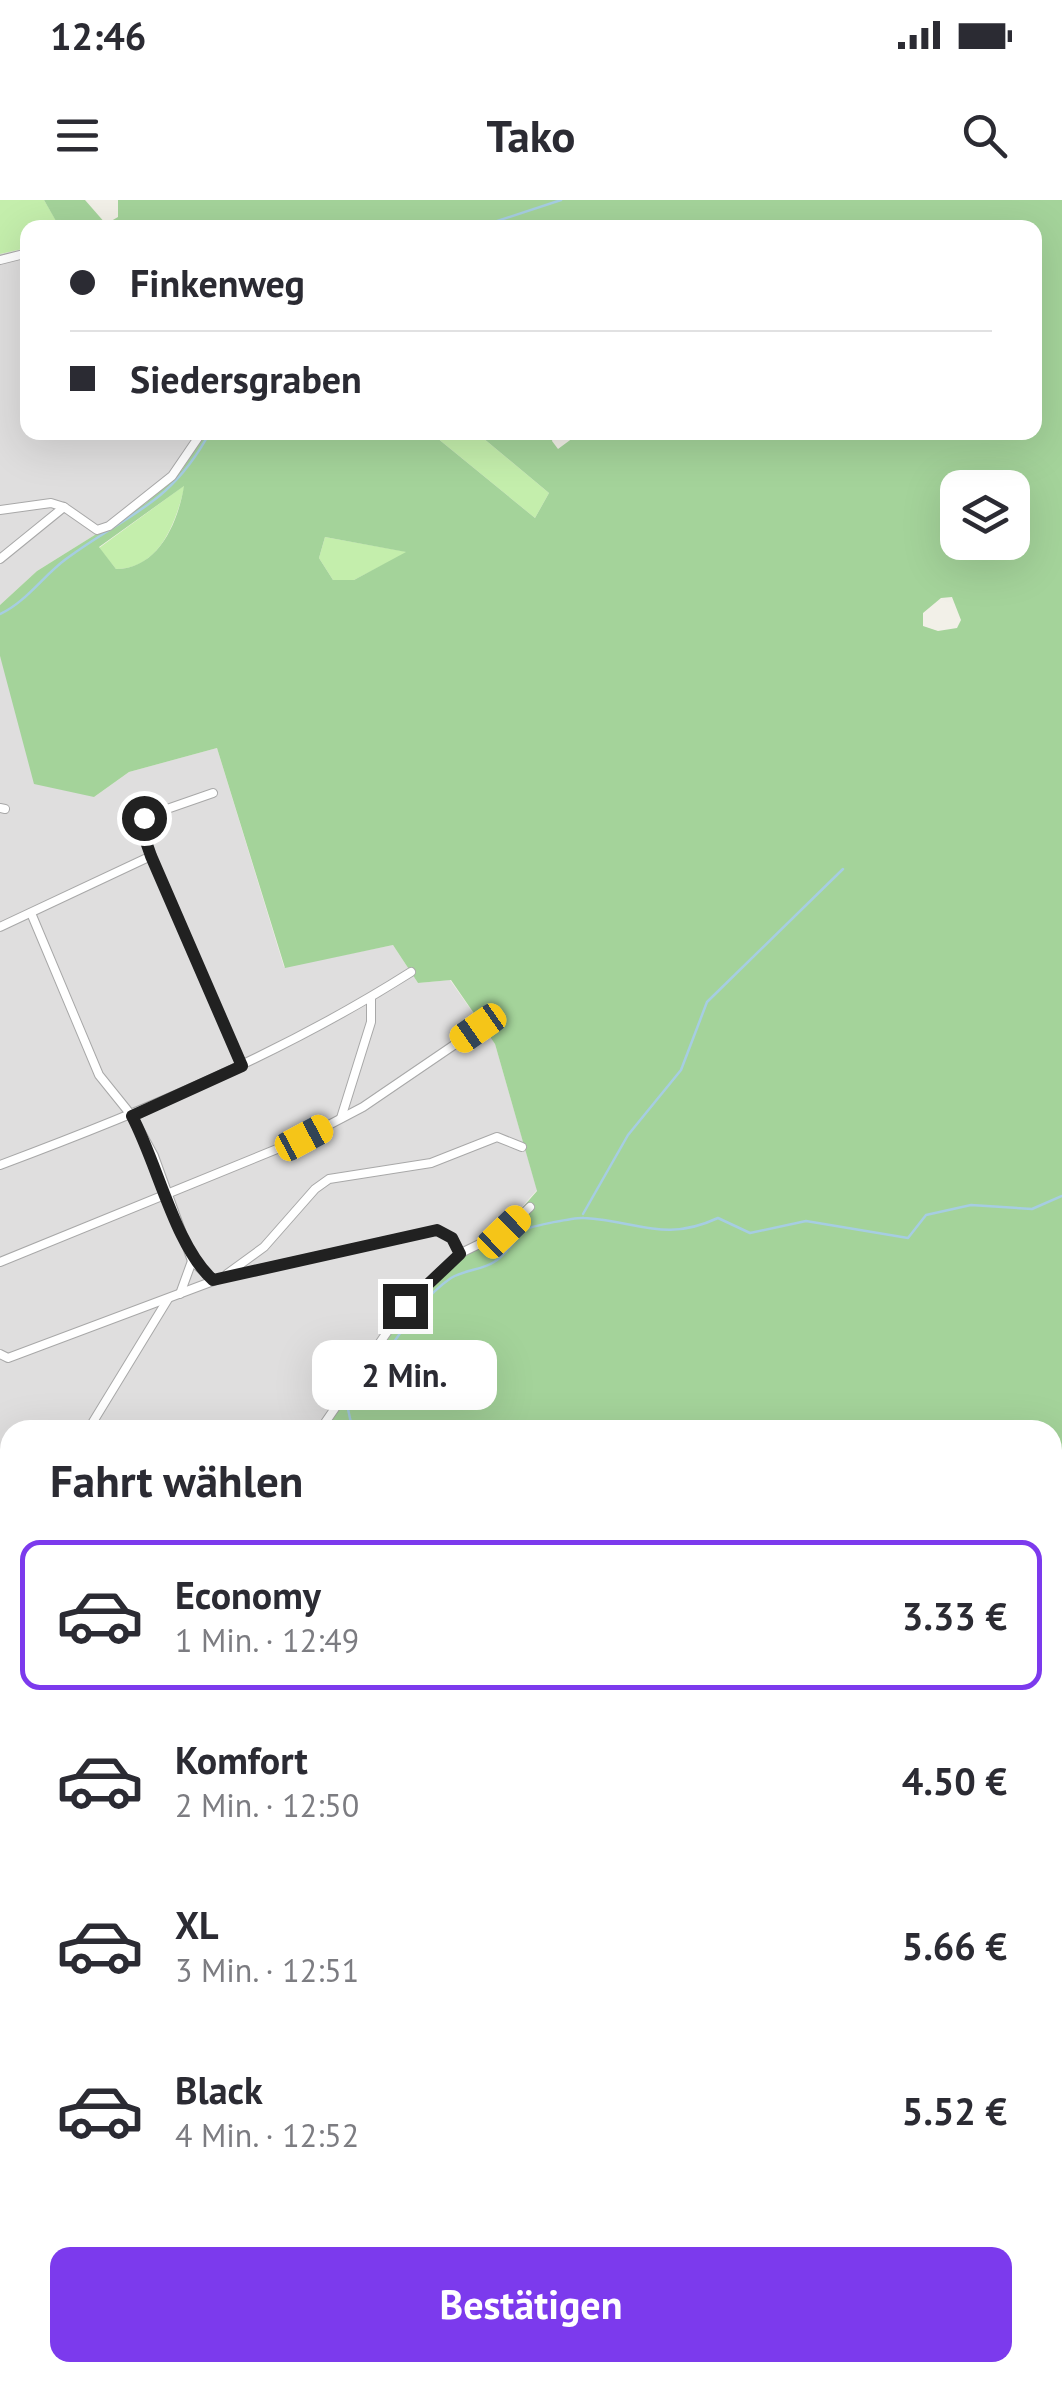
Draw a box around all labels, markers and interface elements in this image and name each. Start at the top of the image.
text: 12:46 [50,11,146,60]
text: Tako [487,106,575,164]
icon: menu [50,108,105,163]
icon: search [957,108,1012,163]
text: Finkenweg [130,258,305,307]
text: Siedersgraben [130,354,362,403]
map controls [940,470,1030,560]
button: layers [940,470,1030,560]
route start [122,796,167,841]
car [445,999,511,1057]
car [270,1111,338,1165]
car [472,1200,536,1264]
route end [383,1284,428,1329]
callout: 2 Min. [312,1341,498,1411]
text: 2 Min. [362,1354,447,1396]
text: Fahrt wählen [50,1451,303,1509]
icon: car [55,1570,145,1660]
text: Economy [175,1570,321,1619]
text: 3.33 € [902,1591,1007,1640]
text: 1 Min. · 12:49 [175,1619,359,1661]
icon: car [55,1735,145,1825]
text: Komfort [175,1735,308,1784]
text: 4.50 € [902,1756,1007,1805]
text: 2 Min. · 12:50 [175,1784,359,1826]
icon: car [55,1900,145,1990]
text: XL [175,1900,219,1949]
text: 5.66 € [902,1921,1007,1970]
text: 3 Min. · 12:51 [175,1949,359,1991]
icon: car [55,2065,145,2155]
text: Black [175,2065,263,2114]
text: 5.52 € [902,2086,1007,2135]
text: 4 Min. · 12:52 [175,2114,359,2156]
button: Bestätigen [50,2247,1012,2362]

